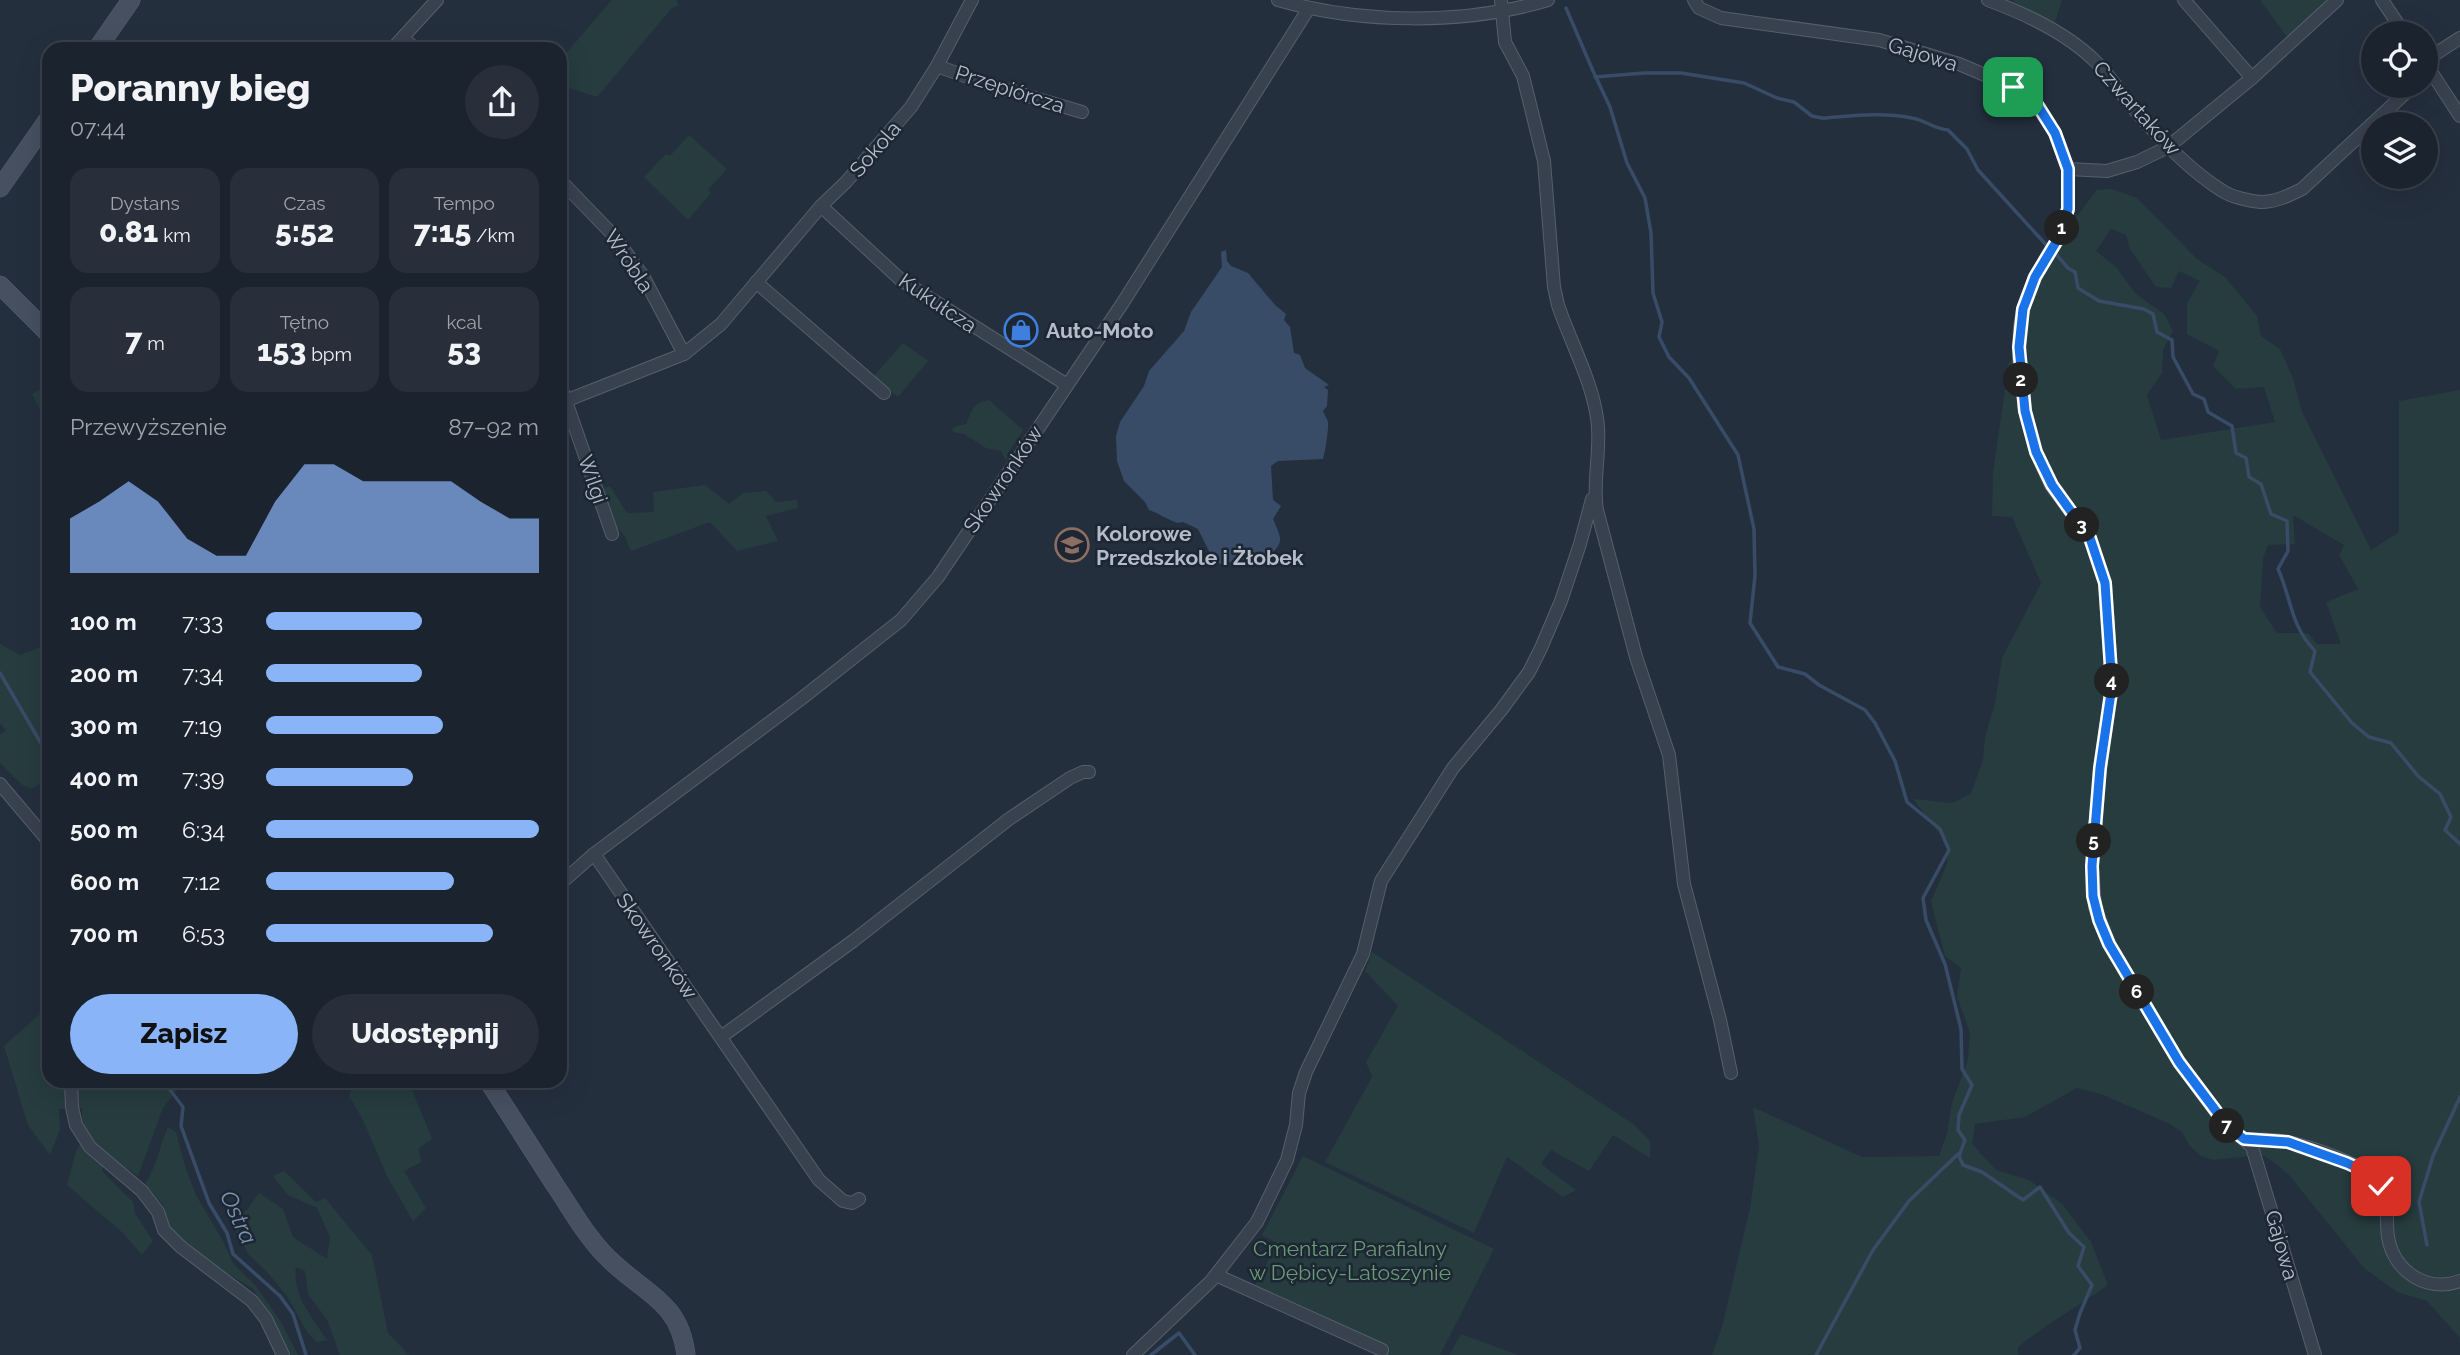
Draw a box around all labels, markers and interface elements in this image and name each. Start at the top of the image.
map controls [2361,21,2438,189]
button: locate [2361,21,2438,98]
street label: Gajowa [1885,32,1961,76]
street label: Czwartaków [2088,56,2186,160]
pin [1983,57,2043,117]
street label: Przepiórcza [952,60,1068,118]
text: Poranny bieg [70,65,311,110]
button: share [465,65,539,139]
icon: arrive [1994,68,2032,106]
button: layers [2361,112,2438,189]
text: 07:44 [70,114,126,141]
street label: Sokola [844,116,906,182]
text: Dystans [110,192,180,214]
text: Czas [284,192,325,214]
text: Tempo [434,192,495,214]
pin: 1 [2044,210,2080,246]
text: 0.81 [99,214,158,249]
text: 5:52 [275,214,334,249]
text: 7:15 [413,214,471,249]
text: 1 [2057,216,2066,238]
text: km [158,224,191,246]
text: /km [471,224,515,246]
street label: Wróbla [599,225,659,297]
street label: Kukułcza [894,268,982,338]
text: Tętno [280,311,329,333]
text: kcal [446,311,482,333]
shop icon: Auto-Moto [1002,311,1040,349]
place label: Auto-Moto [1046,318,1154,343]
text: 7 [125,322,142,357]
text: m [142,332,165,354]
text: 153 [257,333,306,368]
text: 53 [447,333,481,368]
text: bpm [306,343,352,365]
pin: 2 [2004,362,2038,398]
text: 2 [2015,368,2026,390]
text: Przewyższenie [70,413,227,440]
text: 87–92 m [448,413,539,440]
street label: Skowronków [958,421,1048,537]
street label: Wilgi [573,451,613,507]
pin: 3 [2064,508,2100,542]
text: 3 [2076,513,2087,535]
place label: Kolorowe Przedszkole i Żłobek [1096,521,1304,570]
school or university icon: Kolorowe Przedszkole i Żłobek [1053,526,1091,564]
text: 100 m [70,608,137,635]
text: 7:33 [182,608,223,635]
text: 200 m [70,660,138,687]
text: 7:34 [182,660,223,687]
pin: 4 [2094,664,2130,698]
text: 4 [2106,669,2117,691]
text: 300 m [70,712,138,739]
text: 7:19 [182,712,222,739]
text: 400 m [70,764,138,791]
text: 7:39 [182,764,224,791]
text: 500 m [70,816,138,843]
text: 6:34 [182,816,225,843]
pin: 5 [2076,824,2112,858]
text: 5 [2088,829,2099,851]
text: 600 m [70,868,139,895]
text: 7:12 [182,868,220,895]
street label: Skowronków [611,888,703,1004]
text: 700 m [70,920,138,947]
text: 6:53 [182,920,225,947]
pin: 6 [2120,974,2154,1010]
text: 6 [2131,980,2142,1002]
button: Zapisz [70,994,298,1074]
button: Udostępnij [312,994,539,1074]
pin: 7 [2210,1108,2244,1144]
text: 7 [2221,1114,2232,1136]
pin [2351,1156,2411,1216]
icon: check [2362,1167,2400,1205]
water label: Ostra [215,1186,263,1248]
street label: Gajowa [2260,1207,2304,1283]
park label: Cmentarz Parafialny w Dębicy-Latoszynie [1249,1236,1451,1285]

